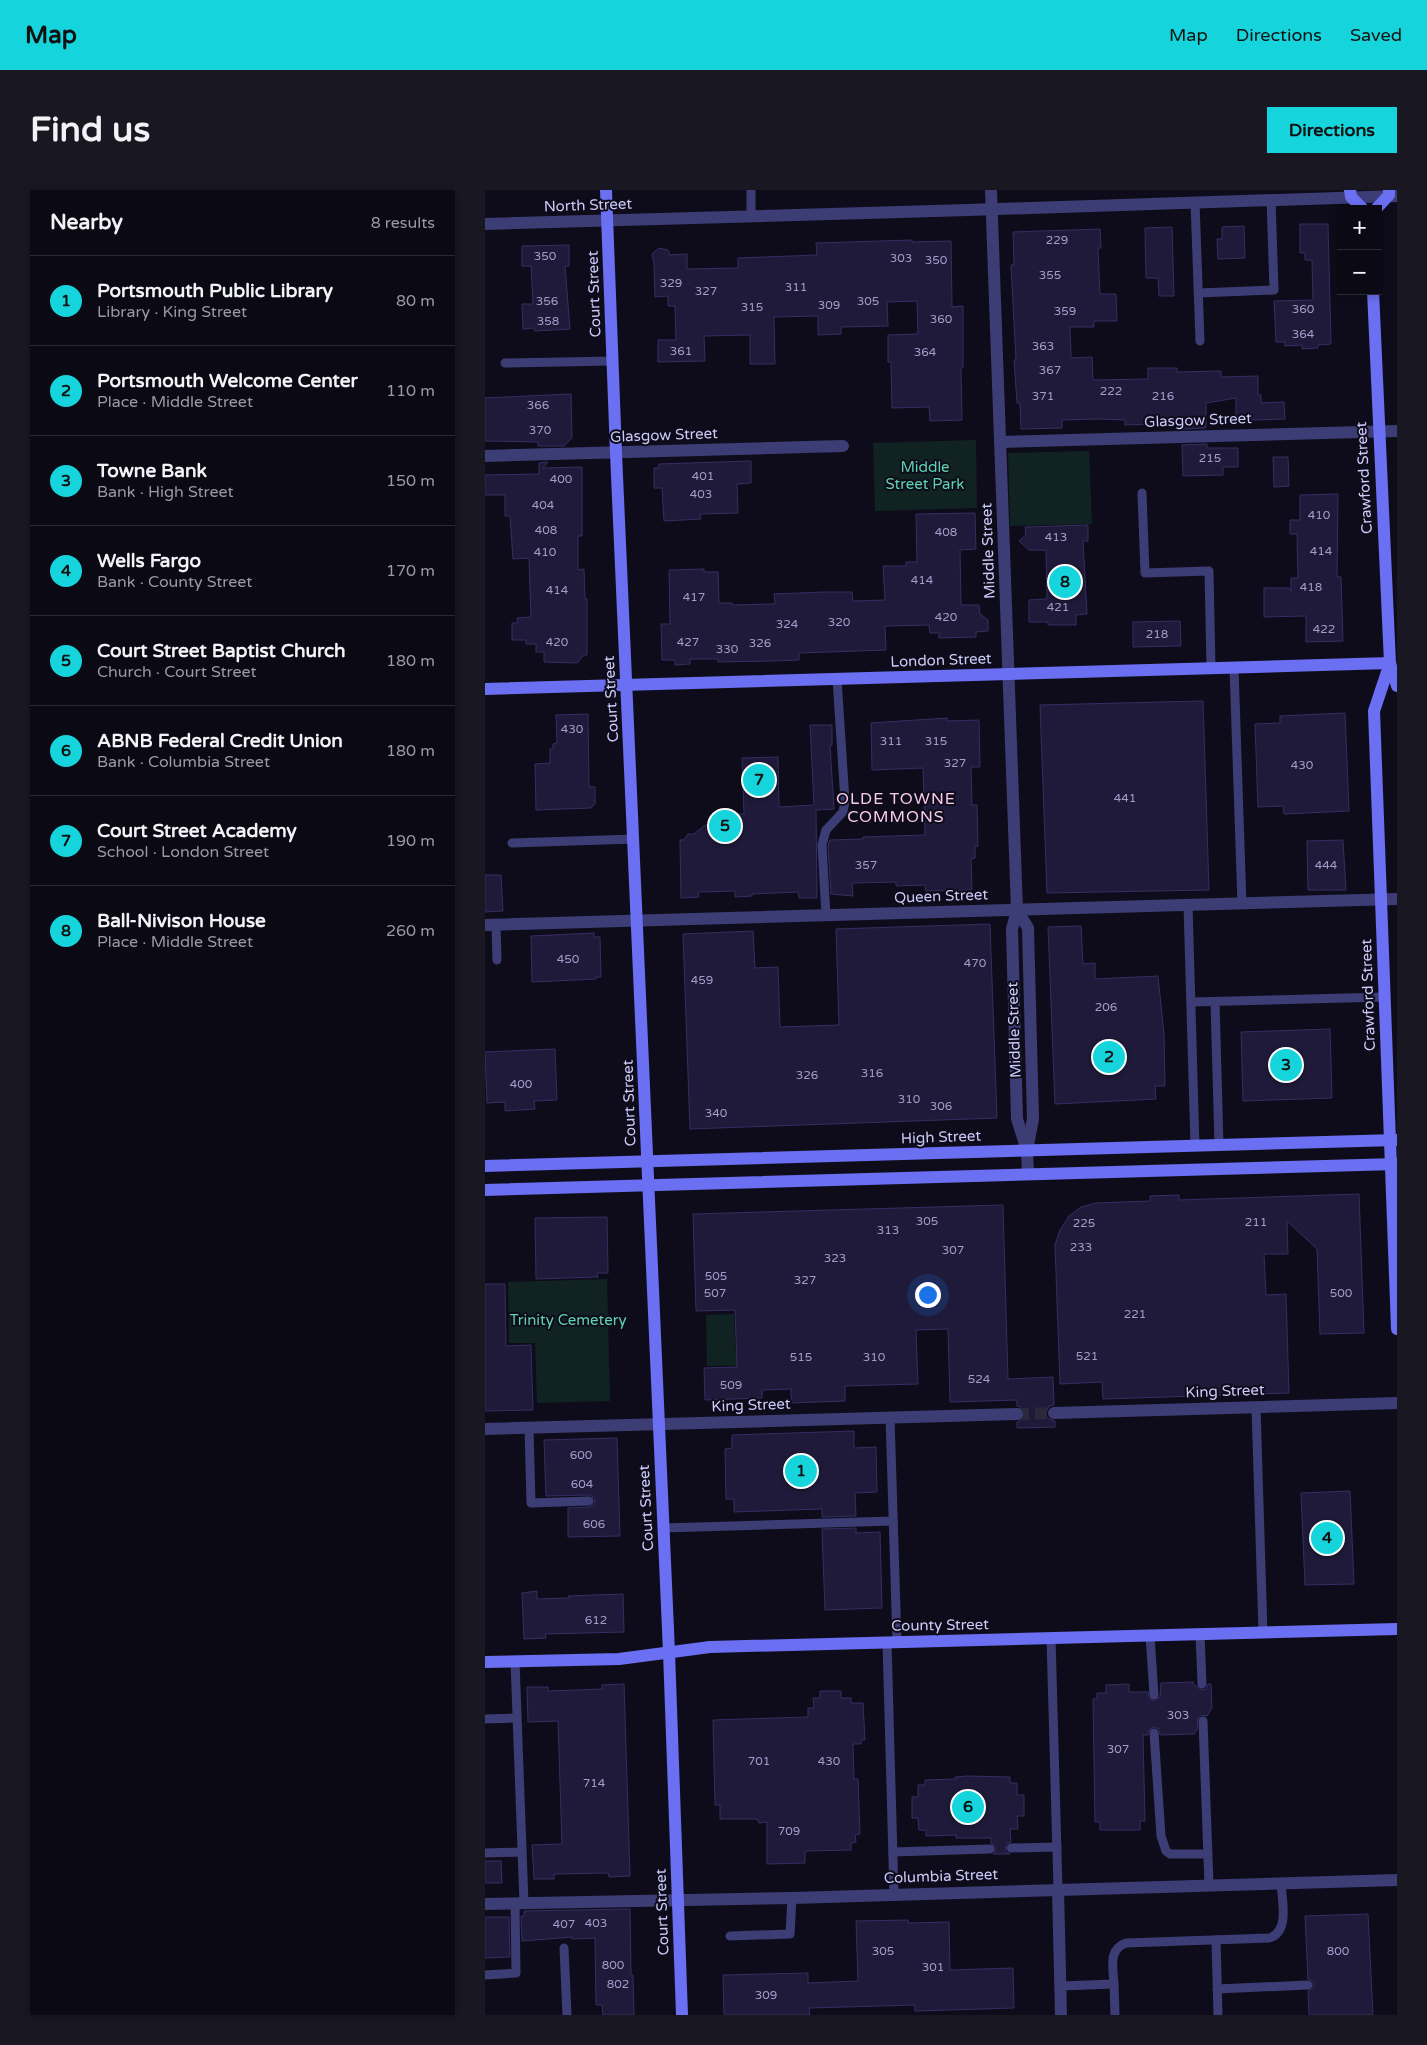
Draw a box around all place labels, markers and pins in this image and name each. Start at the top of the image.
pin: 8 [1049,563,1081,601]
pin: 7 [743,761,775,799]
pin: 5 [709,807,741,845]
pin: 2 [1093,1038,1125,1076]
pin: 3 [1270,1046,1302,1084]
pin: 1 [785,1452,817,1490]
pin: 4 [1311,1519,1343,1557]
pin: 6 [952,1788,984,1826]

